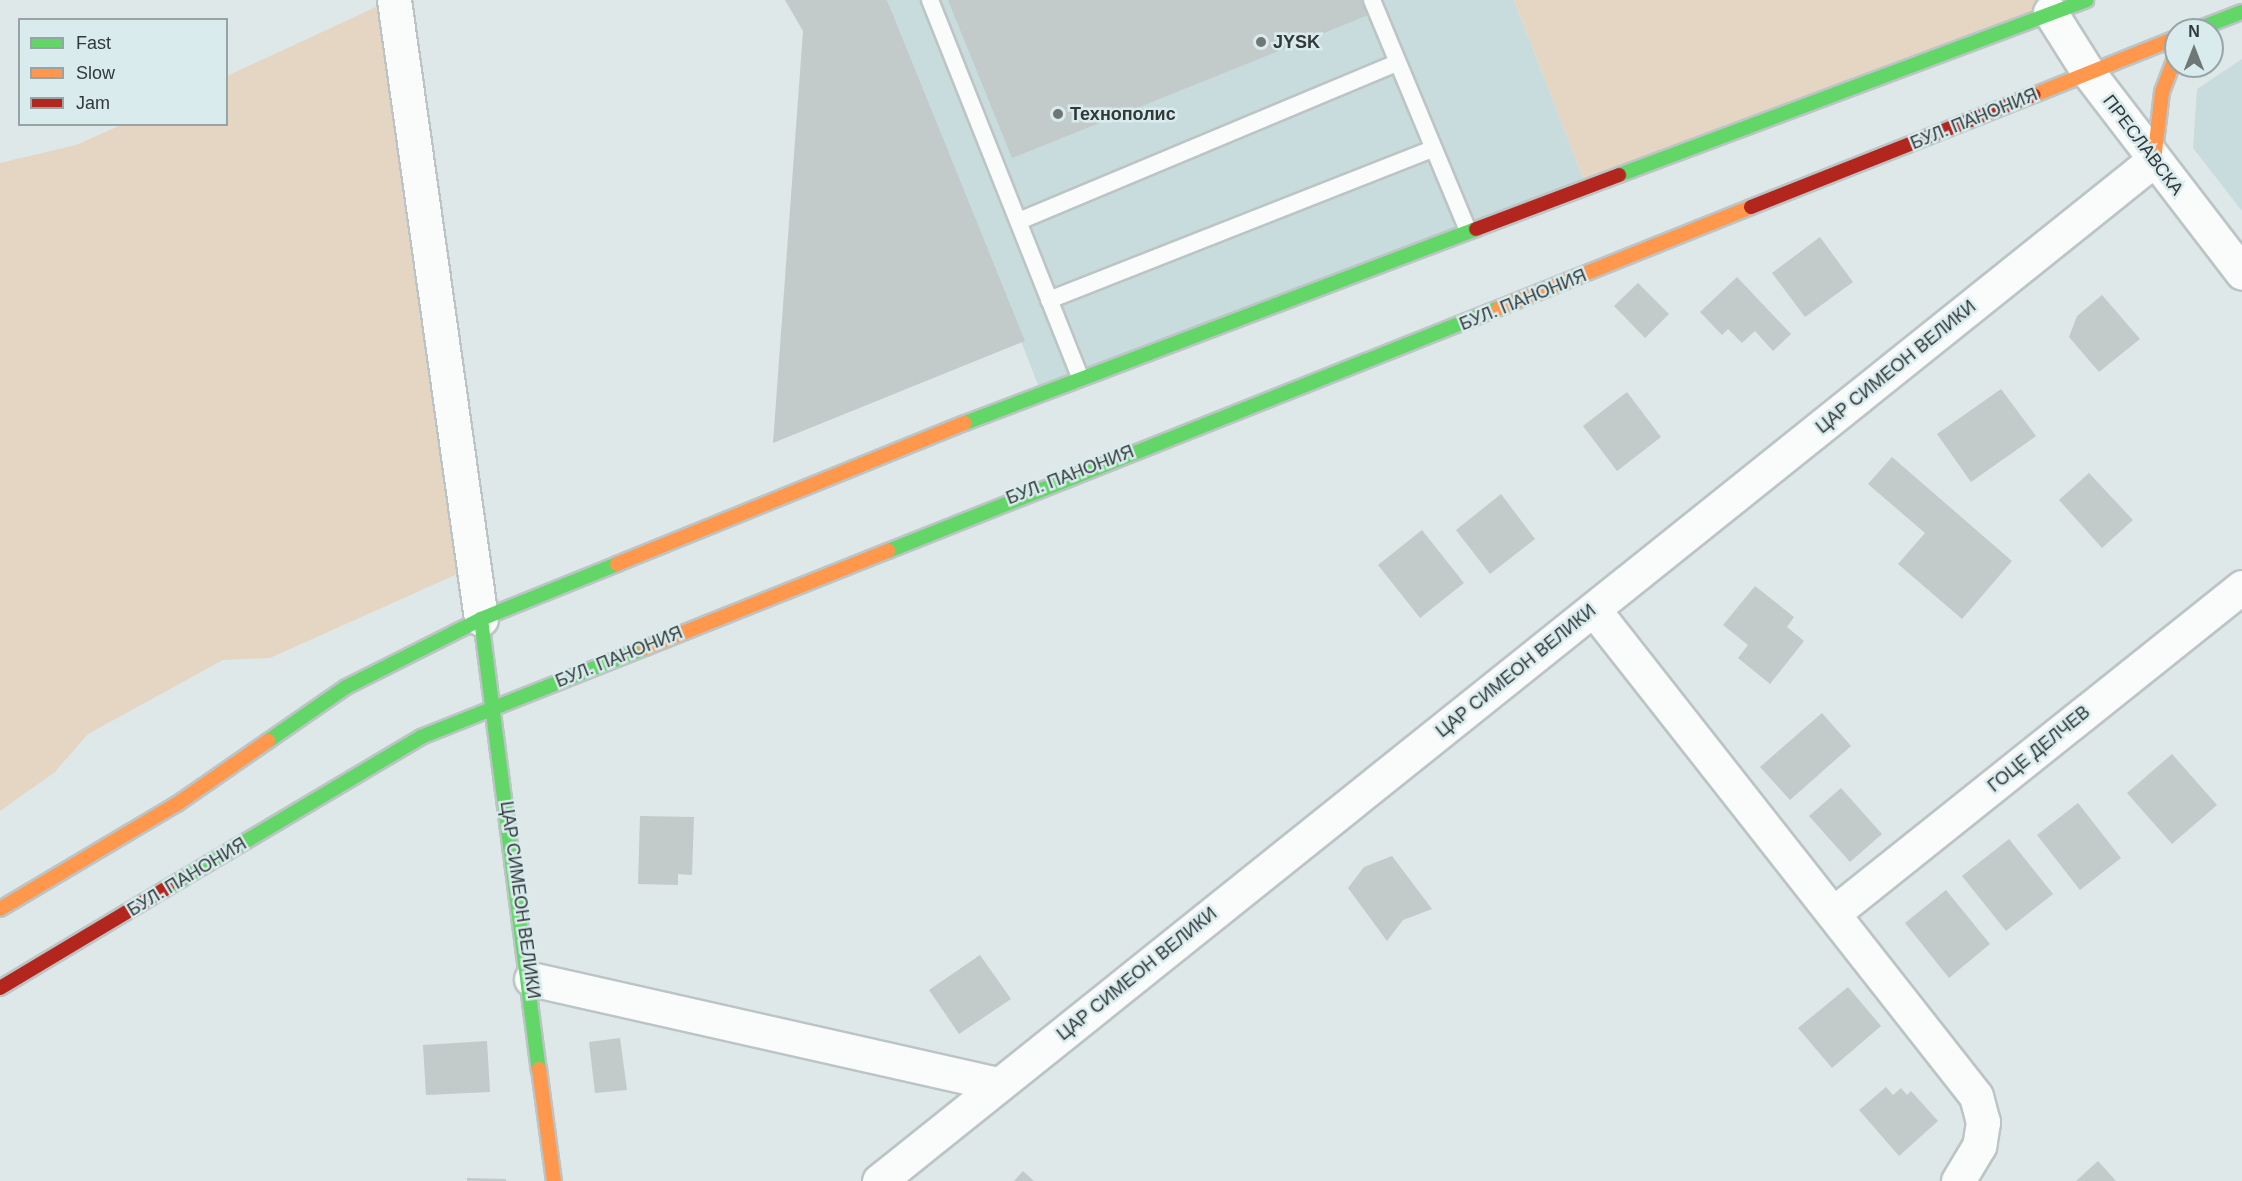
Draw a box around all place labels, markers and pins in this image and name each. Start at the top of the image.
place label: JYSK [1273,31,1320,53]
marker: JYSK [1254,35,1268,49]
place label: Технополис [1070,103,1176,125]
marker: Технополис [1051,107,1065,121]

